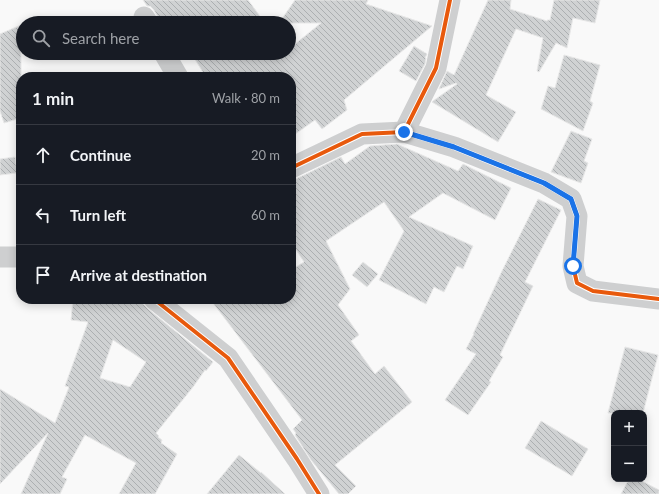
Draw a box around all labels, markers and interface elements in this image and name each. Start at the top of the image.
search box [16,16,296,60]
icon: search [30,27,52,49]
text: Search here [62,29,139,47]
text: 1 min [32,88,74,109]
text: Walk · 80 m [212,90,280,106]
route end [395,123,413,141]
icon: ahead [32,144,54,166]
text: Continue [70,146,131,164]
text: 20 m [251,147,280,163]
icon: left [32,204,54,226]
text: Turn left [70,206,126,224]
text: 60 m [251,207,280,223]
route start [564,257,582,275]
icon: arrive [32,264,54,286]
text: Arrive at destination [70,266,207,284]
map controls [611,410,647,482]
button: + [611,410,647,446]
button: − [611,446,647,482]

